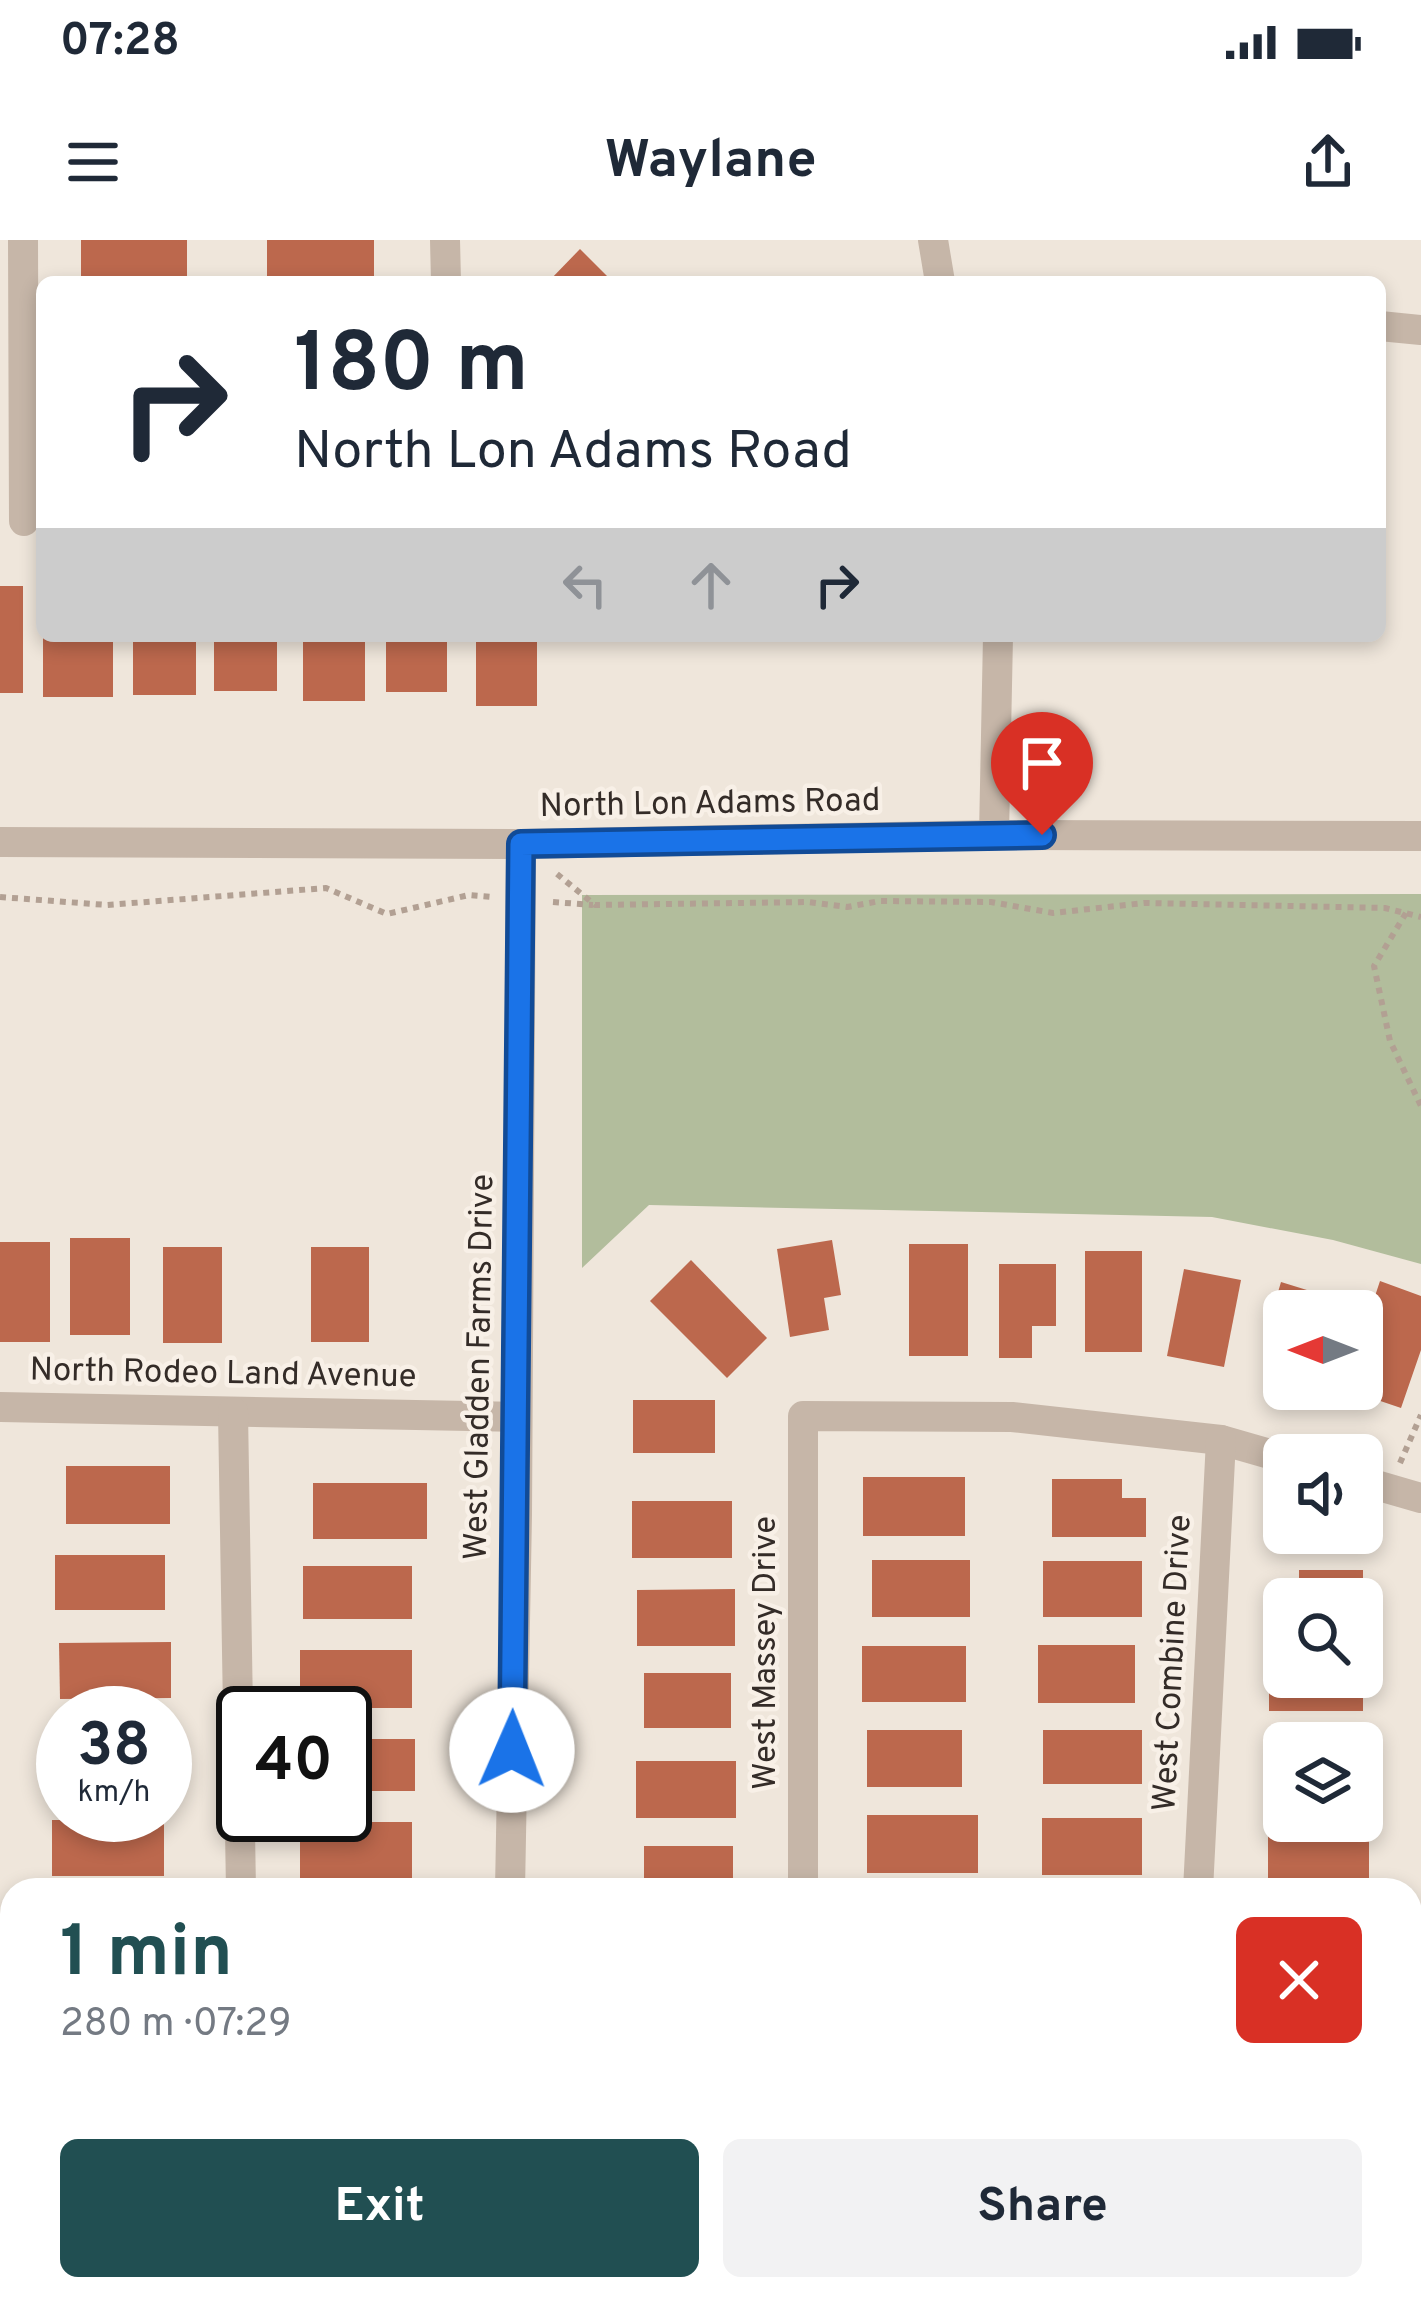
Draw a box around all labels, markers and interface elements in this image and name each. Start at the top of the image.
text: 07:28 [60,14,180,71]
text: Waylane [604,128,817,197]
icon: menu [60,129,126,195]
icon: share [1295,129,1361,195]
text: 180 m [294,315,529,421]
icon: right [96,324,252,480]
text: North Lon Adams Road [294,419,852,488]
icon: left [552,552,618,618]
icon: ahead [678,552,744,618]
icon: right [804,552,870,618]
pin [991,712,1093,835]
icon: arrive [1009,730,1075,796]
street label: North Lon Adams Road [539,781,881,829]
street label: West Gladden Farms Drive [457,1174,505,1560]
north arrow [1263,1290,1383,1410]
map controls [1263,1290,1383,1842]
street label: North Rodeo Land Avenue [29,1351,417,1399]
button: sound [1263,1434,1383,1554]
street label: West Combine Drive [1145,1513,1203,1813]
street label: West Massey Drive [746,1516,788,1790]
button: search [1263,1578,1383,1698]
speed limit sign: 40 [216,1686,372,1842]
position arrow [449,1687,575,1813]
text: 38 [77,1711,151,1787]
button: layers [1263,1722,1383,1842]
text: km/h [78,1775,150,1812]
text: 1 min [60,1910,233,2002]
button: close [1236,1917,1362,2043]
text: 280 m · 07:29 [60,2001,291,2050]
button: Exit [60,2139,699,2277]
button: Share [723,2139,1362,2277]

